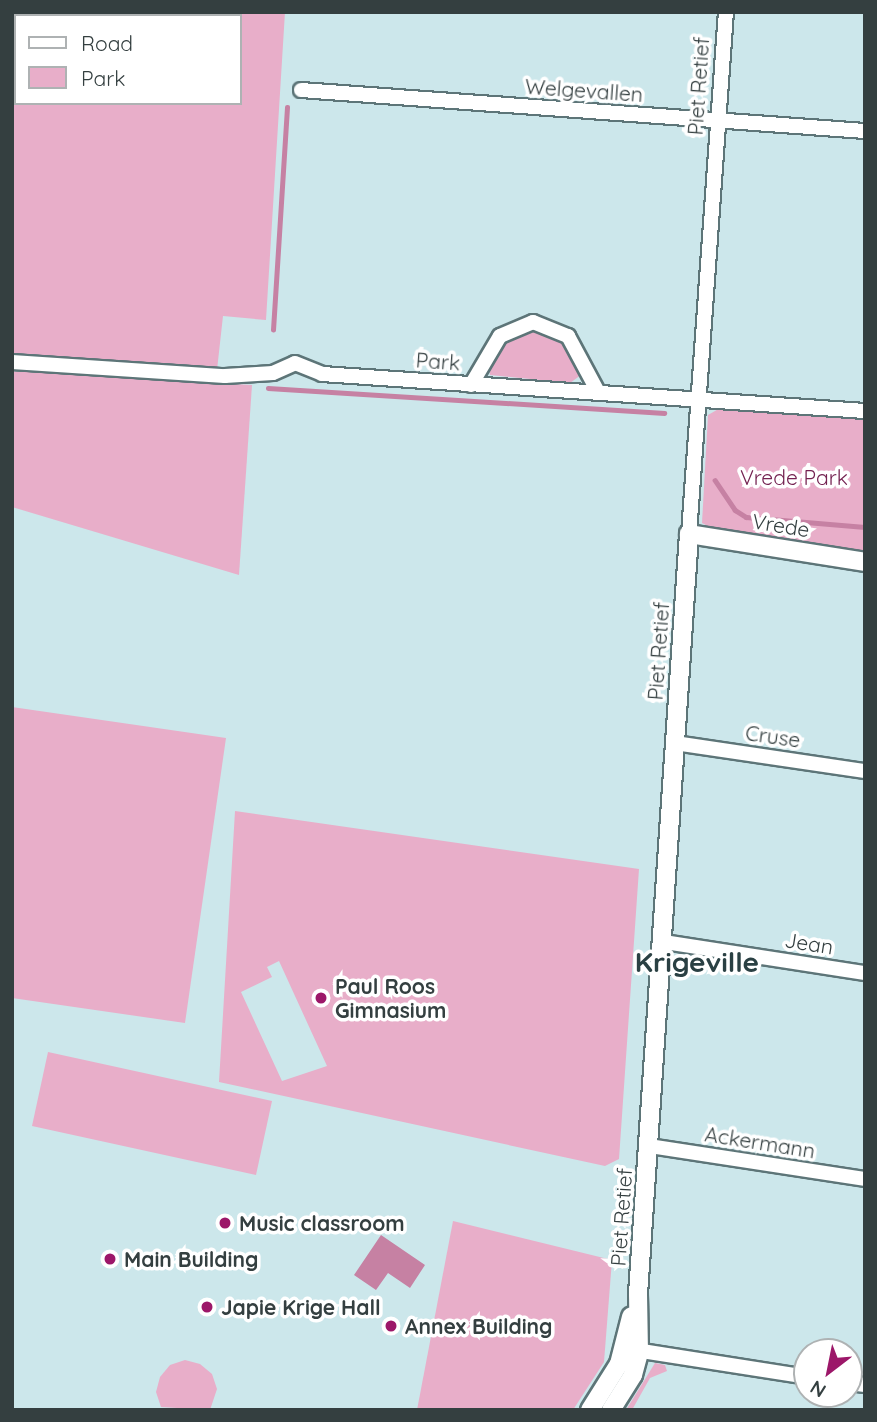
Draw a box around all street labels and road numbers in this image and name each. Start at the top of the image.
street label: Piet Retief [682,36,714,136]
street label: Welgevallen [524,73,644,107]
street label: Park [415,347,461,375]
street label: Vrede [750,508,812,542]
street label: Piet Retief [642,601,674,701]
street label: Cruse [744,720,802,752]
street label: Jean [783,927,835,959]
street label: Ackermann [703,1121,817,1163]
street label: Piet Retief [605,1167,637,1267]

